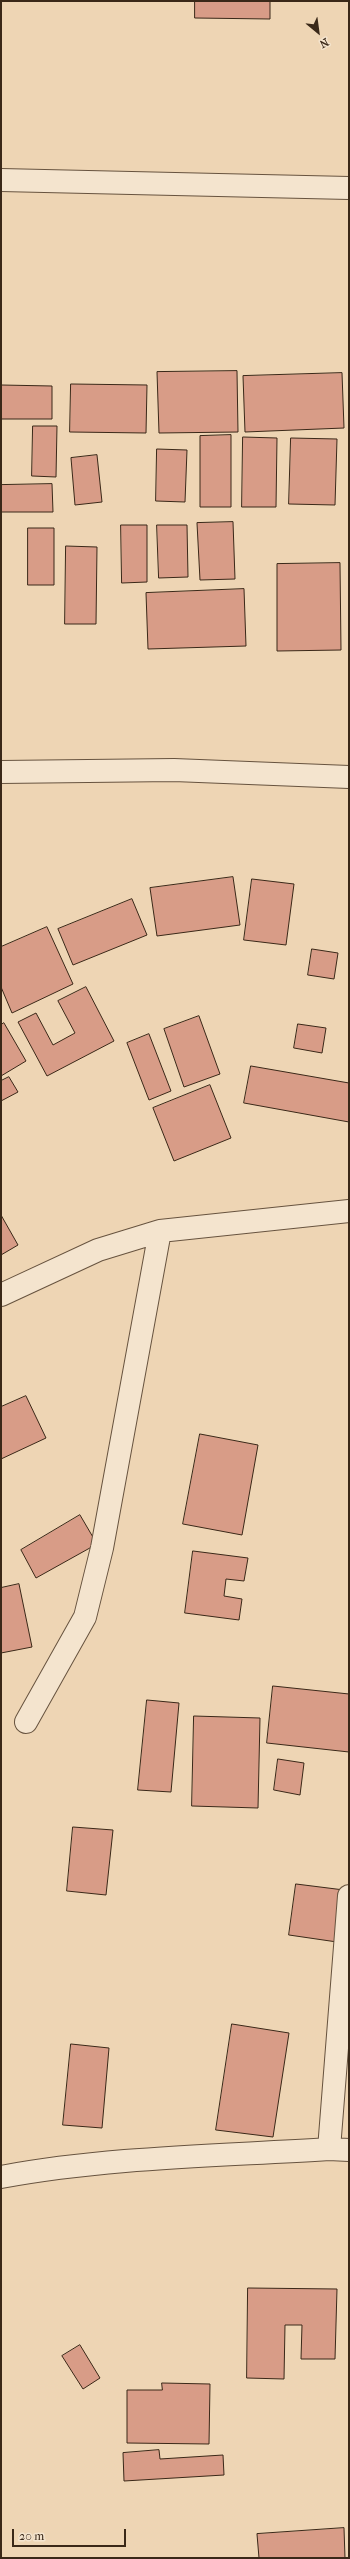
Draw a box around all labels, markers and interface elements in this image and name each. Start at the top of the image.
north arrow [298,12,338,52]
text: N [317,35,331,51]
scale bar [14,2521,128,2547]
text: 20 m [19,2529,44,2543]

